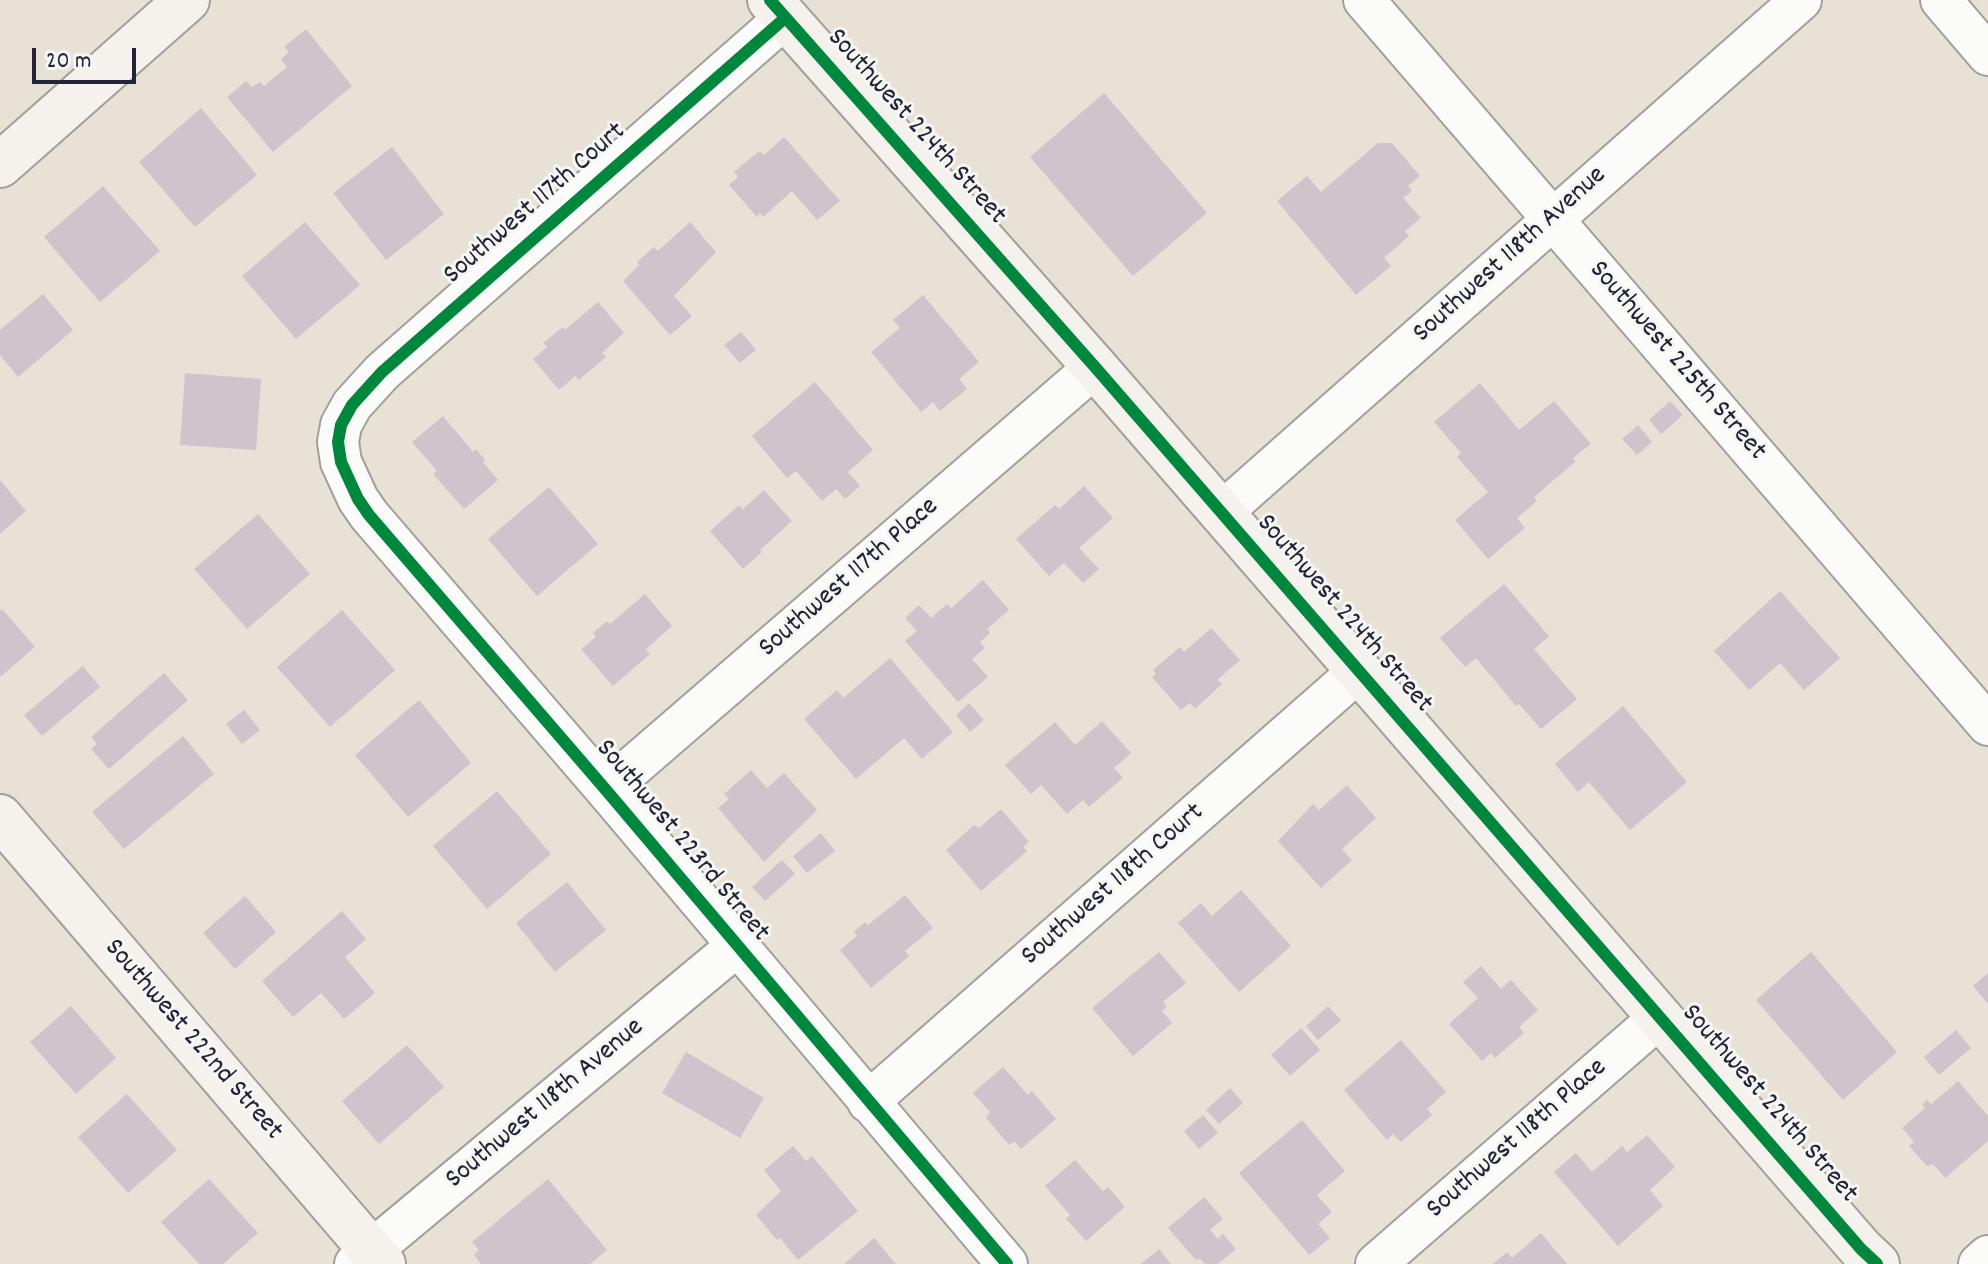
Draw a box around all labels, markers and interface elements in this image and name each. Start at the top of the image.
street label: Southwest 224th Street [818,23,1012,233]
scale bar [36,32,140,82]
text: 20 m [46,45,92,79]
street label: Southwest 117th Court [438,117,634,293]
street label: Southwest 118th Avenue [1407,160,1615,352]
street label: Southwest 225th Street [1580,255,1772,469]
street label: Southwest 117th Place [753,492,947,666]
street label: Southwest 224th Street [1247,509,1439,721]
street label: Southwest 223rd Street [587,734,775,950]
street label: Southwest 118th Court [1016,798,1212,974]
street label: Southwest 222nd Street [95,933,289,1149]
street label: Southwest 224th Street [1672,999,1864,1211]
street label: Southwest 118th Avenue [440,1012,652,1198]
street label: Southwest 118th Place [1421,1053,1615,1227]

